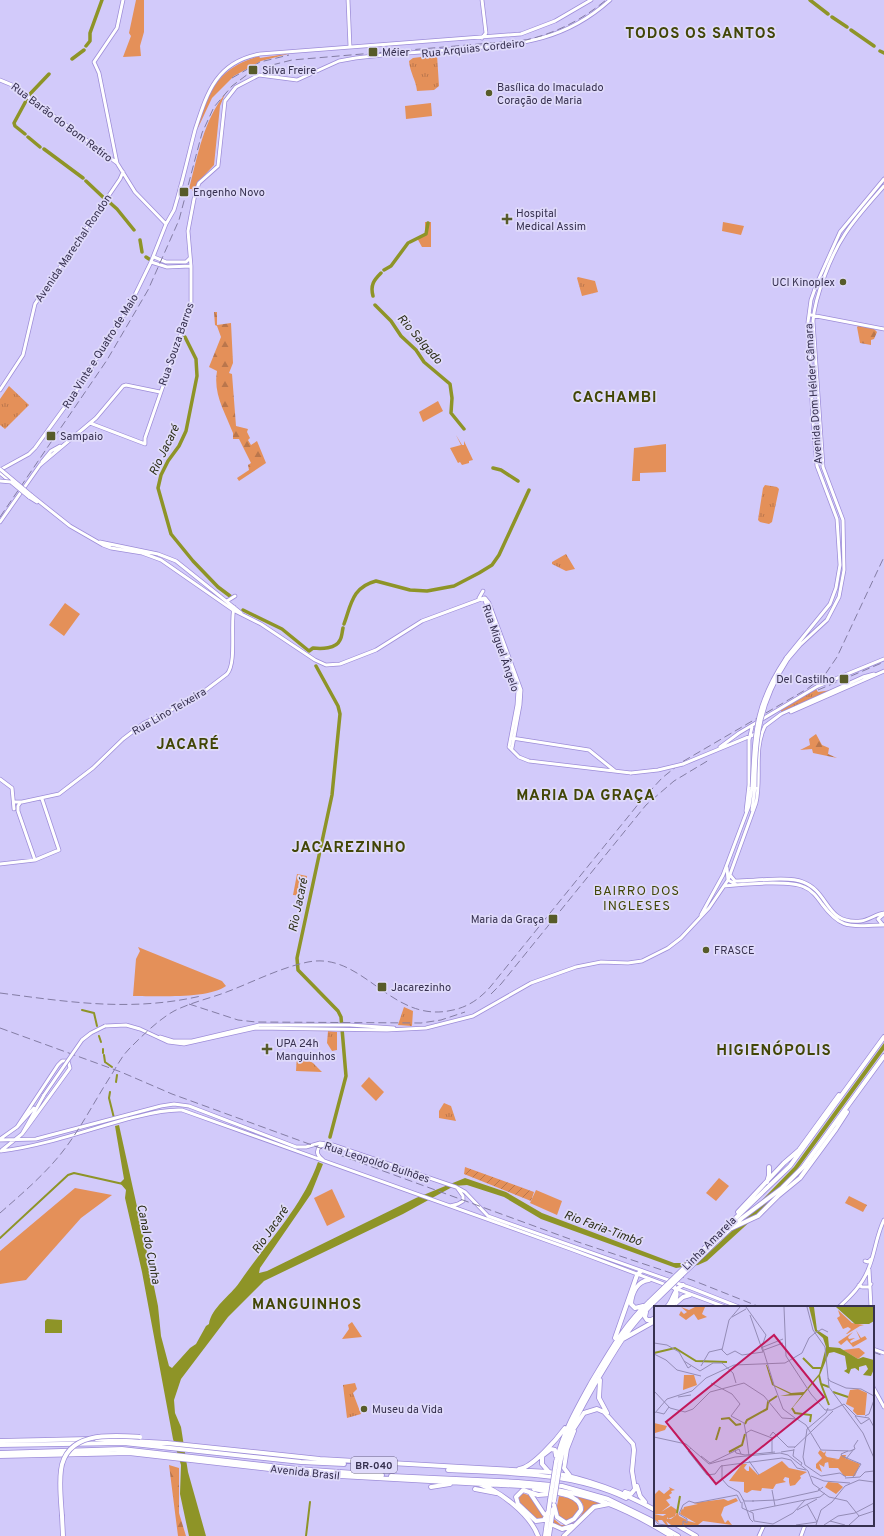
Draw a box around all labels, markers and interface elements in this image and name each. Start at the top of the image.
district label: TODOS OS SANTOS [625,25,777,44]
street label: Rua Arquias Cordeiro [421,37,525,61]
marker: Méier [367,46,379,58]
place label: Méier [382,46,411,60]
marker: Silva Freire [247,64,259,76]
place label: Silva Freire [262,64,316,78]
street label: Rua Barão do Bom Retiro [8,80,115,166]
place label: Basílica do Imaculado Coração de Maria [497,81,604,108]
marker: Basílica do Imaculado Coração de Maria [484,88,494,98]
marker: Engenho Novo [178,186,190,198]
place label: Engenho Novo [193,186,265,200]
street label: Avenida Marechal Rondon [32,192,115,305]
place label: Hospital Medical Assim [516,207,586,234]
marker: Hospital Medical Assim [501,213,513,225]
place label: UCI Kinoplex [772,276,835,290]
marker: UCI Kinoplex [838,277,848,287]
street label: Rua Vinte e Quatro de Maio [60,292,142,412]
street label: Rua Souza Barros [156,301,198,388]
water label: Rio Salgado [393,311,446,369]
street label: Avenida Dom Hélder Câmara [802,323,826,465]
district label: CACHAMBI [572,389,658,408]
water label: Rio Jacaré [146,422,184,478]
marker: Sampaio [45,430,57,442]
place label: Sampaio [60,430,103,444]
street label: Rua Miguel Ângelo [479,602,523,694]
place label: Del Castilho [776,673,835,687]
marker: Del Castilho [838,673,850,685]
street label: Rua Lino Teixeira [130,685,209,739]
district label: JACARÉ [156,735,220,755]
district label: MARIA DA GRAÇA [516,787,656,806]
district label: JACAREZINHO [291,839,407,858]
water label: Rio Jacaré [285,876,313,934]
district label: BAIRRO DOS INGLESES [594,884,680,915]
place label: Maria da Graça [471,913,544,927]
marker: Maria da Graça [547,913,559,925]
place label: FRASCE [714,944,755,958]
marker: FRASCE [701,945,711,955]
marker: Jacarezinho [376,981,388,993]
place label: Jacarezinho [391,981,451,995]
place label: UPA 24h Manguinhos [276,1037,336,1064]
district label: HIGIENÓPOLIS [716,1040,832,1061]
marker: UPA 24h Manguinhos [261,1043,273,1055]
street label: Rua Leopoldo Bulhões [322,1139,431,1187]
water label: Canal do Cunha [132,1203,164,1286]
water label: Rio Jacaré [249,1203,293,1257]
water label: Rio Faria-Timbó [562,1207,644,1251]
street label: Linha Amarela [680,1214,740,1274]
district label: MANGUINHOS [252,1296,362,1315]
inset map [654,1306,874,1526]
place label: Museu da Vida [372,1403,443,1417]
marker: Museu da Vida [359,1404,369,1414]
road number: BR-040 [351,1457,397,1473]
street label: Avenida Brasil [269,1462,340,1484]

